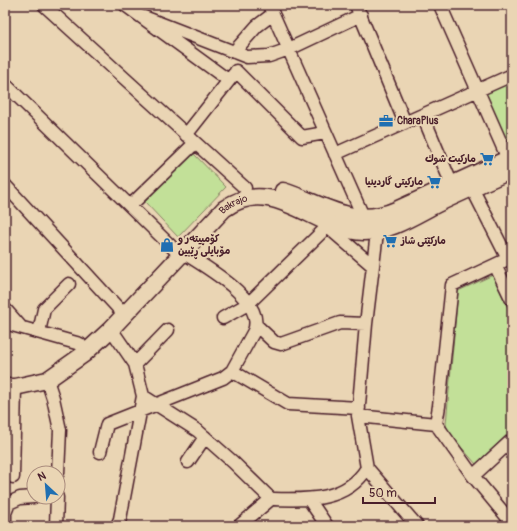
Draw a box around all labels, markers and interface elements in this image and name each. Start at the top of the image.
office icon: CharaPlus [378,113,394,129]
place label: CharaPlus [397,115,439,127]
supermarket icon: ماركيت شوك [479,151,495,167]
place label: ماركيت شوك [425,153,476,165]
supermarket icon: مارکیتی گاردینیا [426,174,442,190]
place label: مارکیتی گاردینیا [365,175,423,188]
street label: Bakrajo [216,192,249,217]
place label: کۆمپیتەر و مۆبایلی ڕێبین [177,233,231,260]
supermarket icon: مارکێتی شاز [382,233,398,249]
place label: مارکێتی شاز [400,235,446,247]
shop icon: کۆمپیتەر و مۆبایلی ڕێبین [159,237,175,253]
north arrow [26,465,66,505]
text: N [36,469,49,484]
scale bar [363,479,435,505]
text: 50 m [369,486,397,501]

